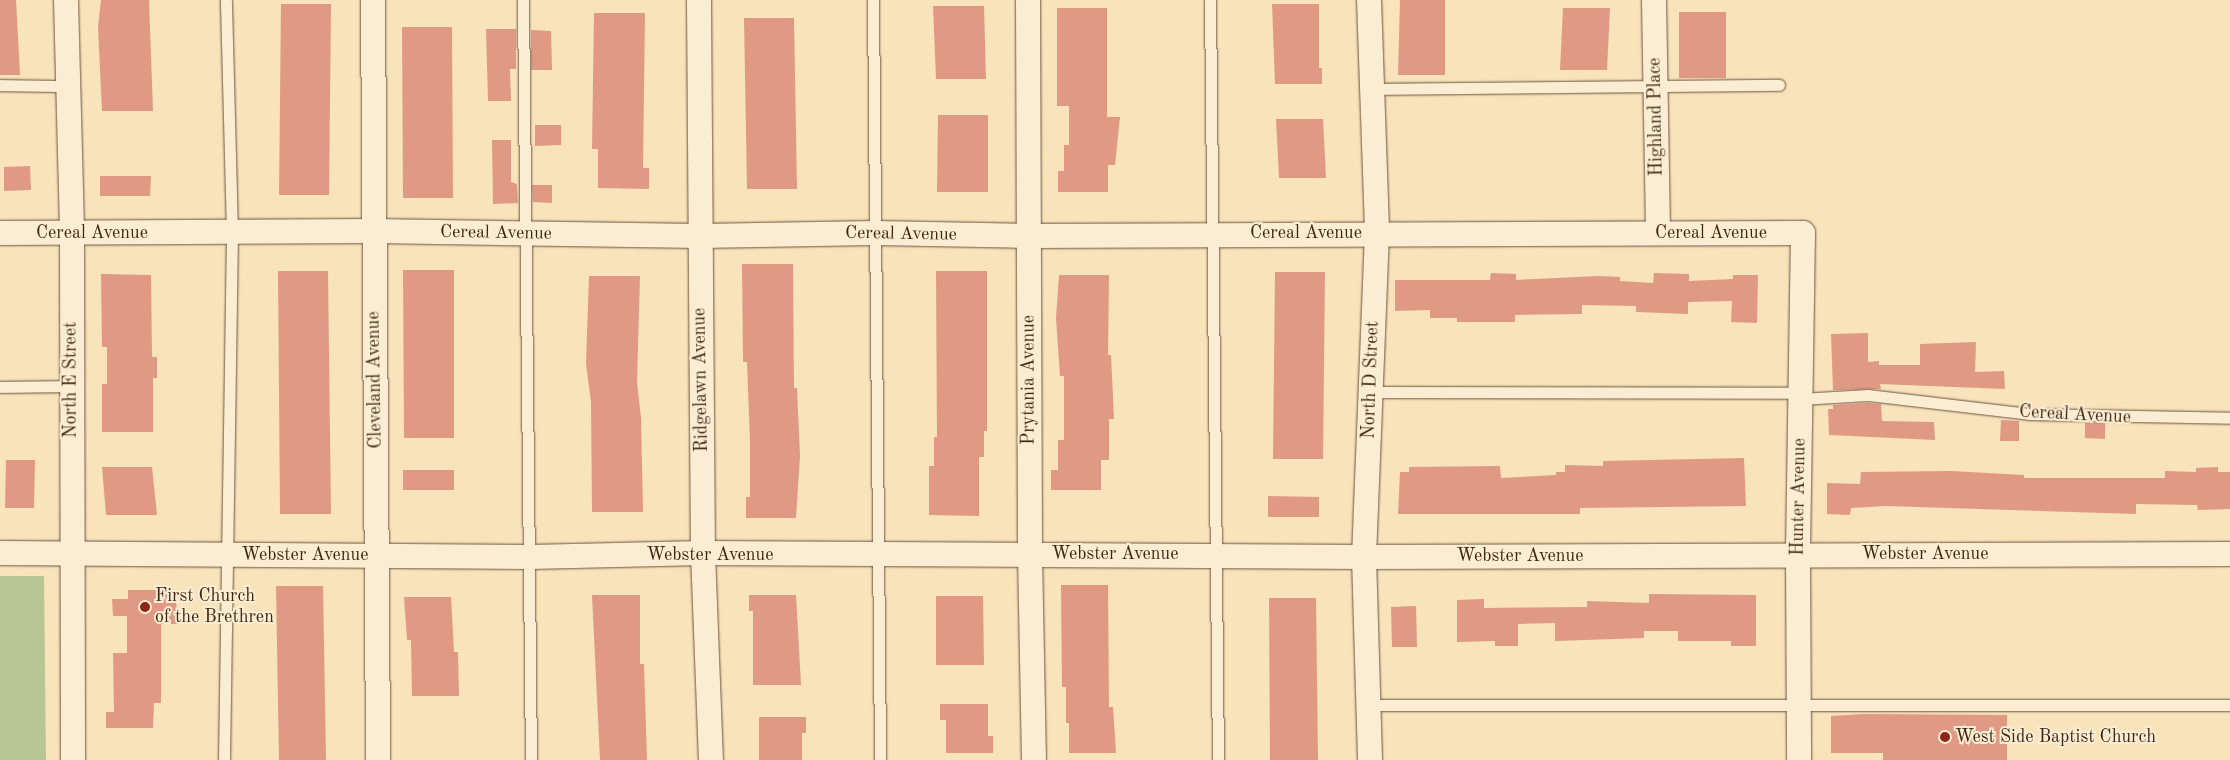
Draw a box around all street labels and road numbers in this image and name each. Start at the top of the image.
street label: Highland Place [1644,58,1668,176]
street label: Cereal Avenue [440,221,552,245]
street label: Cereal Avenue [36,222,148,244]
street label: Cereal Avenue [845,222,957,246]
street label: Cereal Avenue [1250,222,1362,244]
street label: Cereal Avenue [1655,222,1767,244]
street label: Ridgelawn Avenue [689,308,713,452]
street label: Cleveland Avenue [363,311,387,449]
street label: Prytania Avenue [1018,315,1040,445]
street label: North D Street [1358,321,1384,439]
street label: North E Street [60,322,82,438]
street label: Cereal Avenue [2019,401,2131,429]
street label: Hunter Avenue [1787,438,1811,556]
street label: Webster Avenue [1052,543,1178,565]
street label: Webster Avenue [1862,543,1988,565]
street label: Webster Avenue [242,544,368,566]
street label: Webster Avenue [647,544,773,566]
street label: Webster Avenue [1457,545,1583,567]

